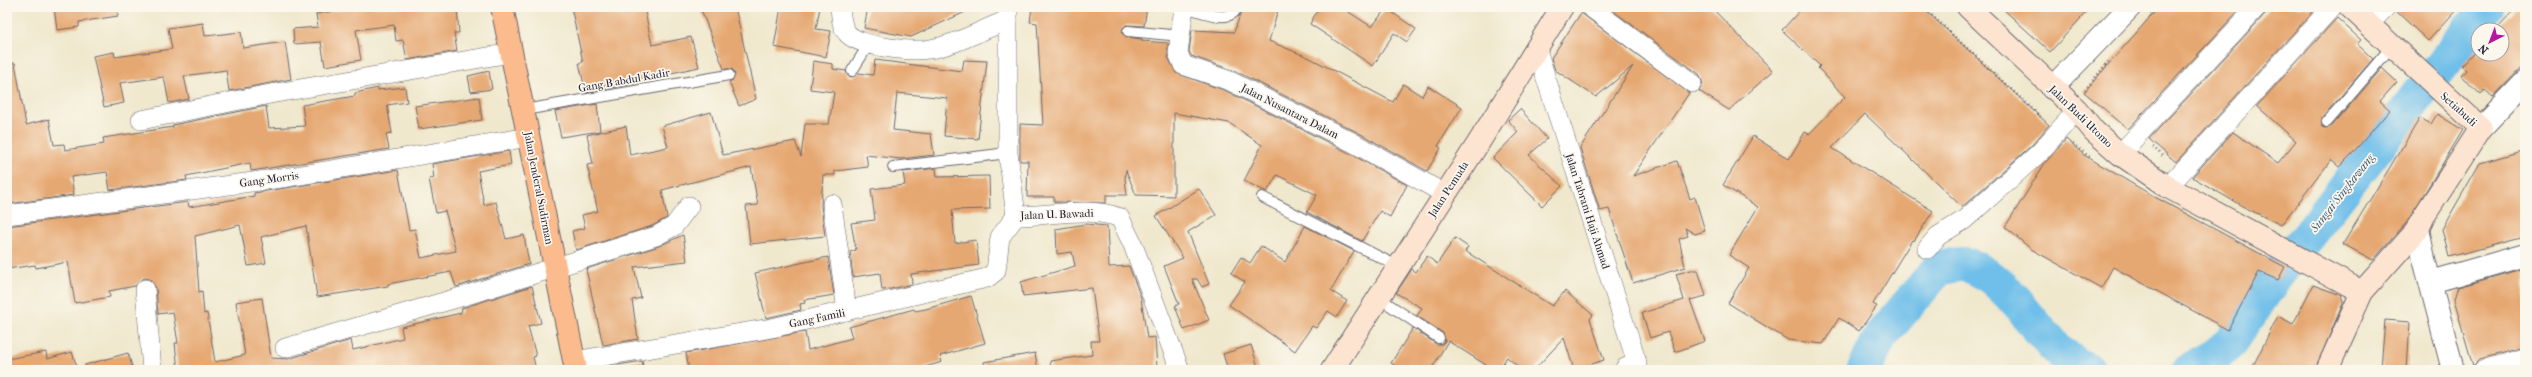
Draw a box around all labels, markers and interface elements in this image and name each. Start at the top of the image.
north arrow [2470,22,2510,62]
text: N [2476,41,2491,57]
street label: Gang B abdul Kadir [577,66,671,95]
street label: Jalan Nusantara Dalam [1238,81,1341,142]
street label: Jalan Budi Utomo [2045,82,2115,150]
street label: Setiabudi [2438,90,2480,130]
street label: Jalan Jenderal Sudirman [521,130,556,246]
street label: Jalan Tabrani Haji Ahmad [1562,151,1613,271]
water label: Sungai Singkawang [2306,151,2377,236]
street label: Jalan Pemuda [1425,158,1472,220]
street label: Gang Morris [239,169,299,190]
street label: Jalan U. Bawadi [1019,207,1095,222]
street label: Gang Famili [788,306,847,331]

